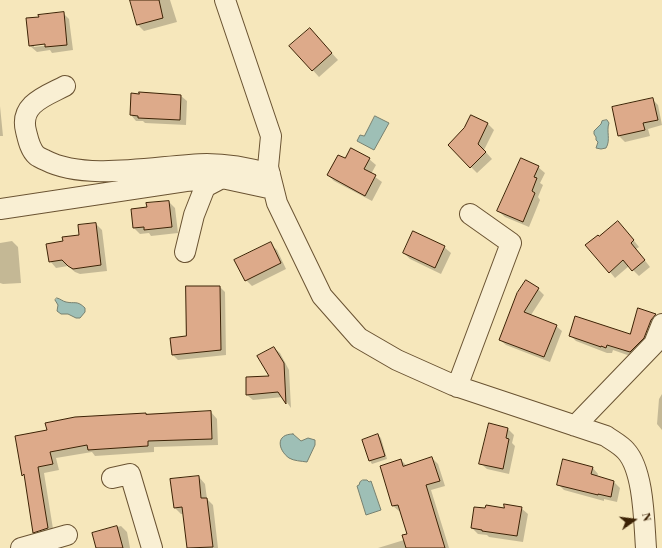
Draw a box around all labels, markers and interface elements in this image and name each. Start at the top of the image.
north arrow [614,500,654,540]
text: N [638,511,653,523]

